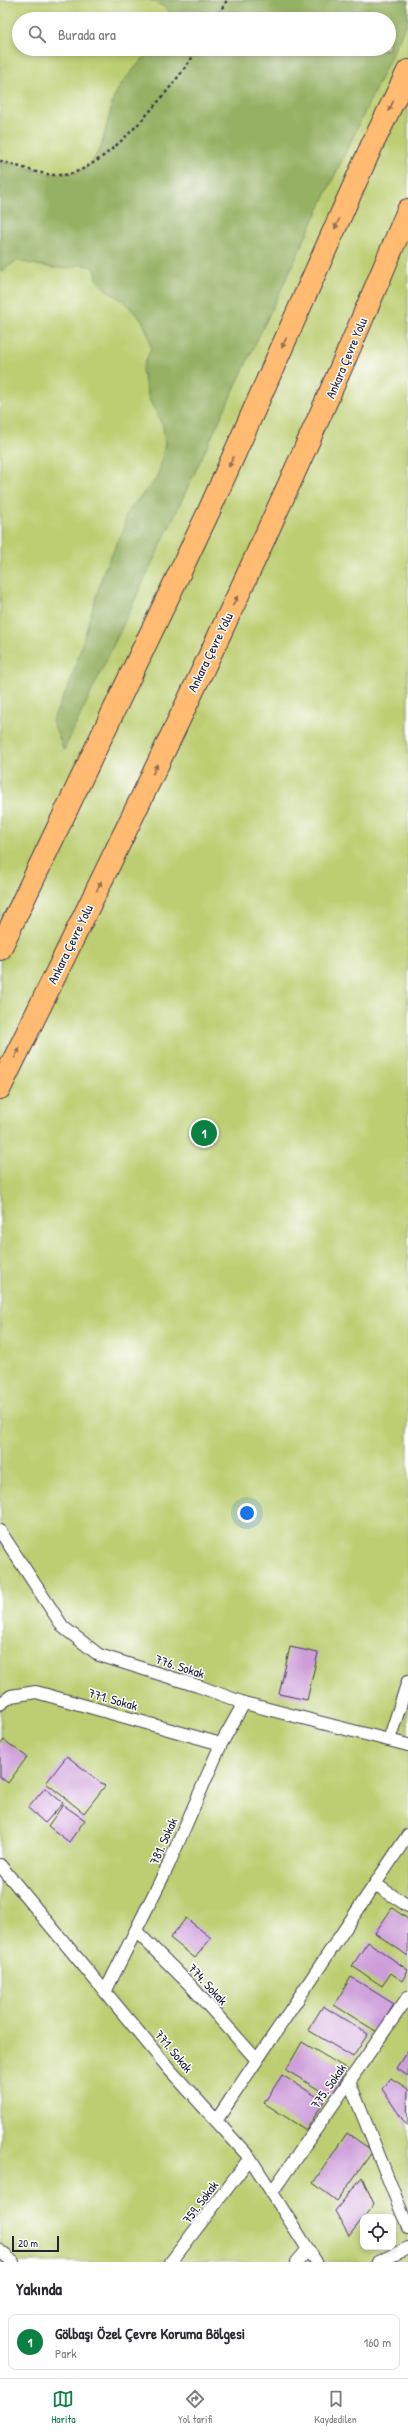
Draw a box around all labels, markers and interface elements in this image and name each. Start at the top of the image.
search box [12,12,396,56]
icon: search [26,23,48,45]
text: Burada ara [58,24,116,45]
one-way arrow [388,101,394,112]
one-way arrow [334,219,340,230]
street label: Ankara Çevre Yolu [321,315,371,401]
one-way arrow [281,338,287,349]
one-way arrow [228,456,234,468]
one-way arrow [232,595,238,607]
street label: Ankara Çevre Yolu [183,609,237,695]
one-way arrow [152,763,158,775]
one-way arrow [96,880,102,892]
street label: Ankara Çevre Yolu [43,901,97,987]
one-way arrow [14,1048,20,1059]
pin: 1 [191,1118,217,1148]
your location [237,1503,257,1523]
street label: 776. Sokak [153,1650,208,1683]
street label: 771. Sokak [86,1683,140,1715]
street label: 781. Sokak [145,1814,182,1867]
street label: 774. Sokak [184,1959,232,2009]
street label: 771. Sokak [151,2026,197,2077]
street label: 775. Sokak [306,2059,350,2112]
street label: 759. Sokak [178,2176,222,2227]
map controls [360,2214,396,2250]
button: locate [360,2214,396,2250]
scale bar [12,2234,59,2253]
text: 20 m [18,2236,38,2250]
text: Yakında [16,2277,62,2300]
text: Gölbaşı Özel Çevre Koruma Bölgesi [55,2323,245,2344]
text: 1 [28,2333,32,2351]
text: 160 m [363,2333,391,2351]
text: Park [55,2344,77,2362]
tab: Harita [51,2388,75,2426]
tab: Yol tarifi [178,2388,212,2426]
tab: Kaydedilen [314,2388,357,2426]

